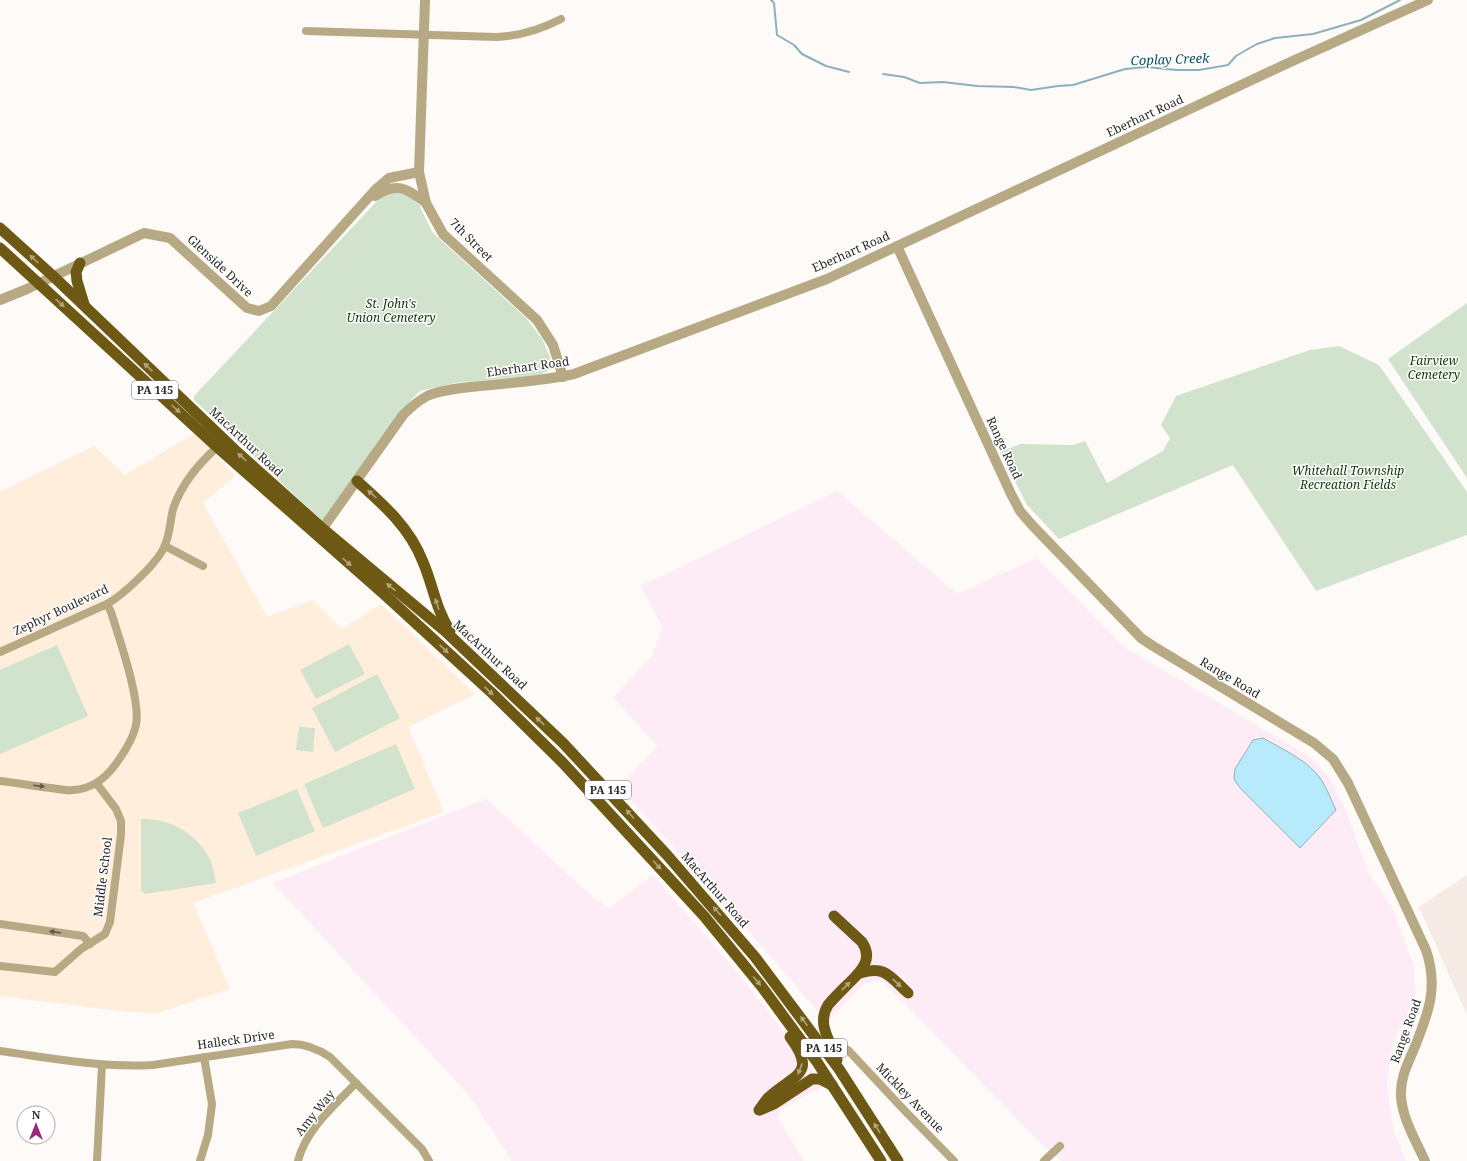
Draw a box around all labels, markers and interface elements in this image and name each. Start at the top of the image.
water label: Coplay Creek [1130,49,1210,69]
street label: Eberhart Road [1103,90,1187,141]
street label: 7th Street [446,214,497,265]
street label: Eberhart Road [809,227,893,276]
street label: Glenside Drive [184,231,257,301]
one-way arrow [28,254,39,263]
park label: St. John's Union Cemetery [346,295,436,326]
one-way arrow [54,298,65,307]
street label: Eberhart Road [486,352,571,381]
park label: Fairview Cemetery [1408,352,1460,383]
one-way arrow [143,362,153,372]
road number: PA 145 [132,381,178,399]
street label: MacArthur Road [206,403,287,481]
one-way arrow [171,405,181,414]
street label: Range Road [983,414,1027,482]
one-way arrow [237,452,247,461]
park label: Whitehall Township Recreation Fields [1292,462,1404,493]
one-way arrow [367,489,377,499]
one-way arrow [342,557,352,566]
street label: Zephyr Boulevard [10,580,112,639]
one-way arrow [386,583,397,592]
one-way arrow [434,597,440,609]
street label: MacArthur Road [450,616,531,694]
one-way arrow [439,644,448,653]
street label: Range Road [1197,653,1264,703]
one-way arrow [484,686,494,696]
one-way arrow [535,716,545,726]
road number: PA 145 [585,781,631,799]
one-way arrow [33,783,45,789]
one-way arrow [626,809,635,820]
street label: Middle School [89,836,116,918]
street label: MacArthur Road [678,848,753,932]
one-way arrow [653,860,662,870]
one-way arrow [713,907,722,916]
one-way arrow [48,929,61,935]
one-way arrow [752,976,761,986]
one-way arrow [892,979,902,988]
one-way arrow [841,981,851,991]
street label: Range Road [1386,996,1425,1065]
one-way arrow [799,1015,808,1026]
street label: Halleck Drive [196,1026,276,1053]
road number: PA 145 [801,1039,847,1057]
street label: Mickley Avenue [873,1059,948,1136]
one-way arrow [797,1063,803,1075]
street label: Amy Way [291,1086,338,1139]
north arrow [16,1105,56,1145]
text: N [32,1107,41,1122]
one-way arrow [873,1123,881,1133]

